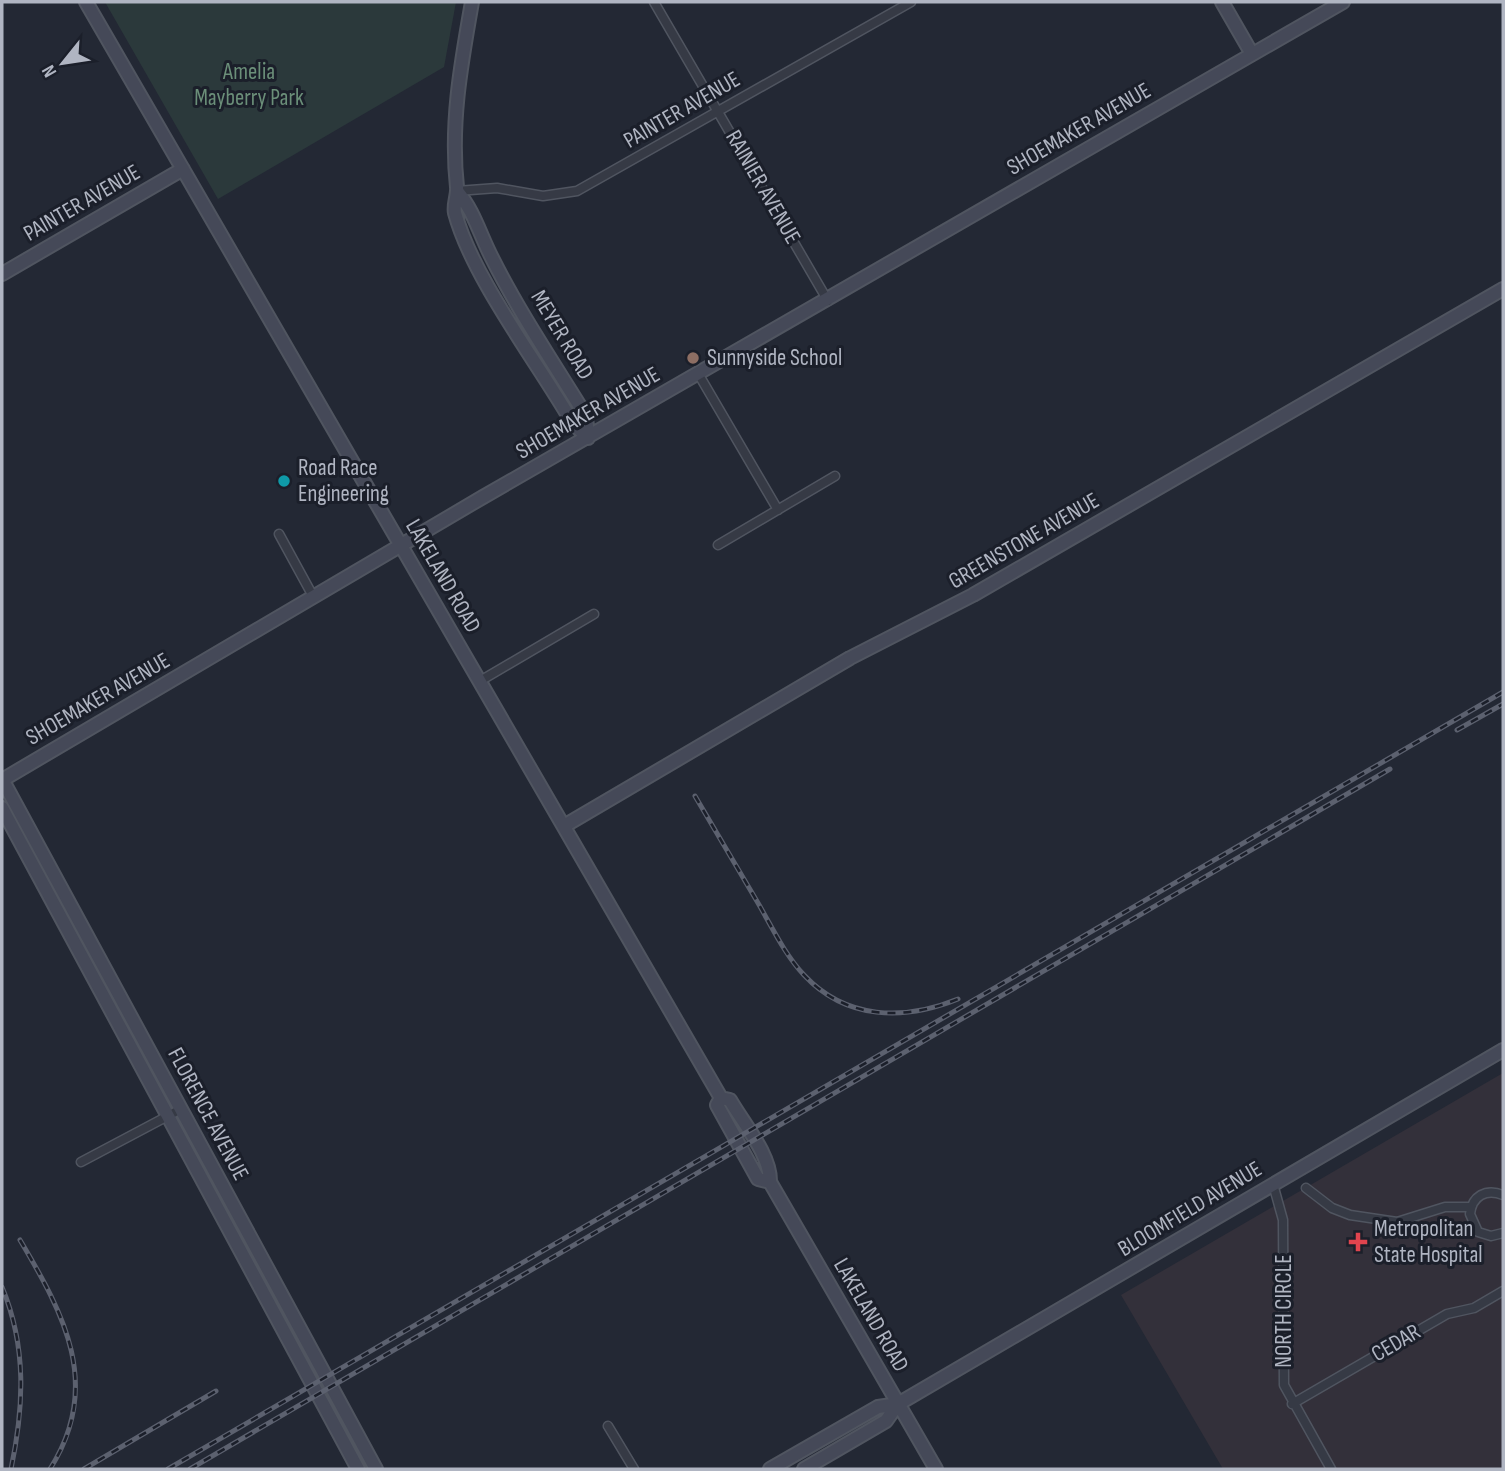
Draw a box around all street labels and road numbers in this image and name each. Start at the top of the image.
street label: PAINTER AVENUE [619,65,745,155]
street label: SHOEMAKER AVENUE [1002,76,1156,182]
street label: RAINIER AVENUE [719,125,807,249]
street label: PAINTER AVENUE [19,158,145,248]
street label: MEYER ROAD [524,285,600,385]
street label: SHOEMAKER AVENUE [511,360,665,466]
street label: GREENSTONE AVENUE [944,487,1104,595]
street label: LAKELAND ROAD [399,514,487,638]
street label: SHOEMAKER AVENUE [21,646,175,752]
street label: FLORENCE AVENUE [161,1043,255,1185]
street label: BLOOMFIELD AVENUE [1113,1155,1267,1263]
street label: LAKELAND ROAD [827,1253,915,1377]
street label: NORTH CIRCLE [1270,1254,1298,1368]
street label: CEDAR [1366,1318,1426,1368]

